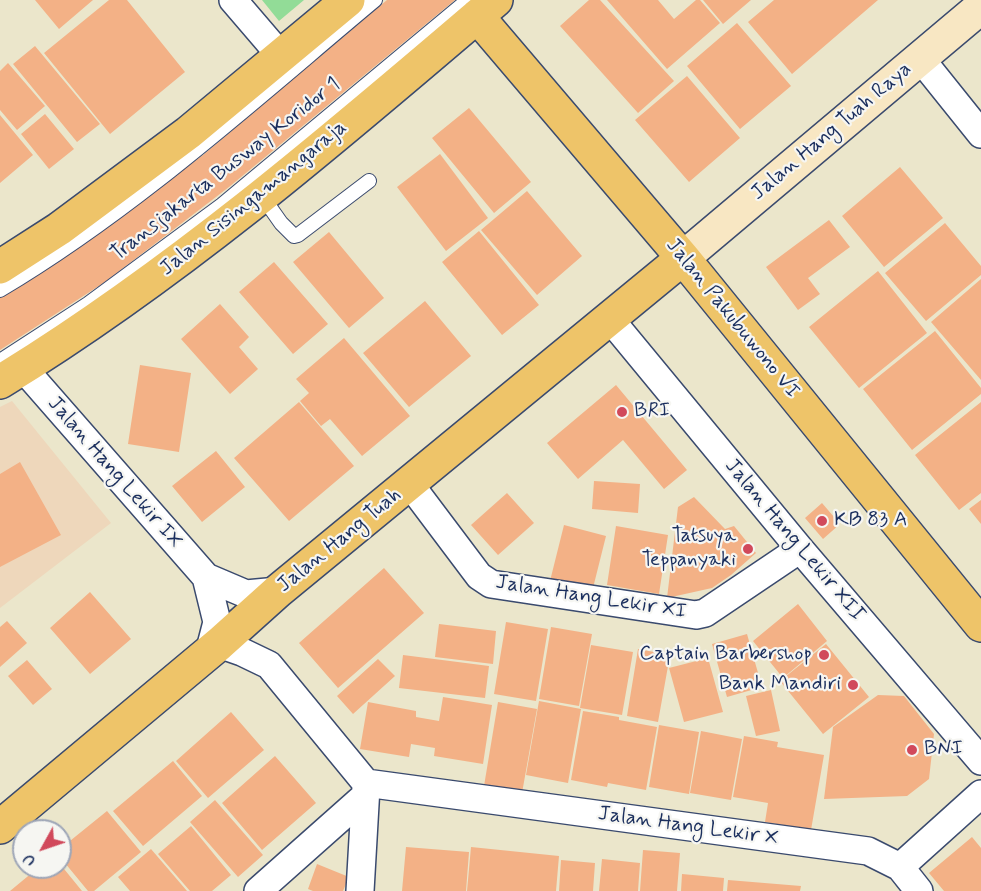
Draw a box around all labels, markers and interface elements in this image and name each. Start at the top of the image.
street label: Jalan Hang Tuah Raya [747,57,917,207]
street label: Transjakarta Busway Koridor 1 [106,73,346,267]
street label: Jalan Sisingamangaraja [155,116,353,282]
street label: Jalan Pakubuwono VI [660,234,804,404]
street label: Jalan Hang Lekir IX [41,392,187,554]
place label: BRI [634,399,670,425]
marker: BRI [615,405,629,419]
street label: Jalan Hang Lekir XII [718,454,870,628]
street label: Jalan Hang Tuah [273,483,407,599]
place label: KB 83 A [834,508,907,534]
marker: KB 83 A [815,514,829,528]
place label: Tatsuya Teppanyaki [641,524,736,574]
marker: Tatsuya Teppanyaki [741,542,755,556]
street label: Jalan Hang Lekir XI [494,570,688,626]
place label: Captain Barbershop [639,642,812,668]
marker: Captain Barbershop [817,648,831,662]
place label: Bank Mandiri [719,672,841,698]
marker: Bank Mandiri [846,678,860,692]
place label: BNI [924,737,963,763]
marker: BNI [905,743,919,757]
street label: Jalan Hang Lekir X [596,802,780,852]
north arrow [12,819,72,879]
text: U [18,849,41,870]

